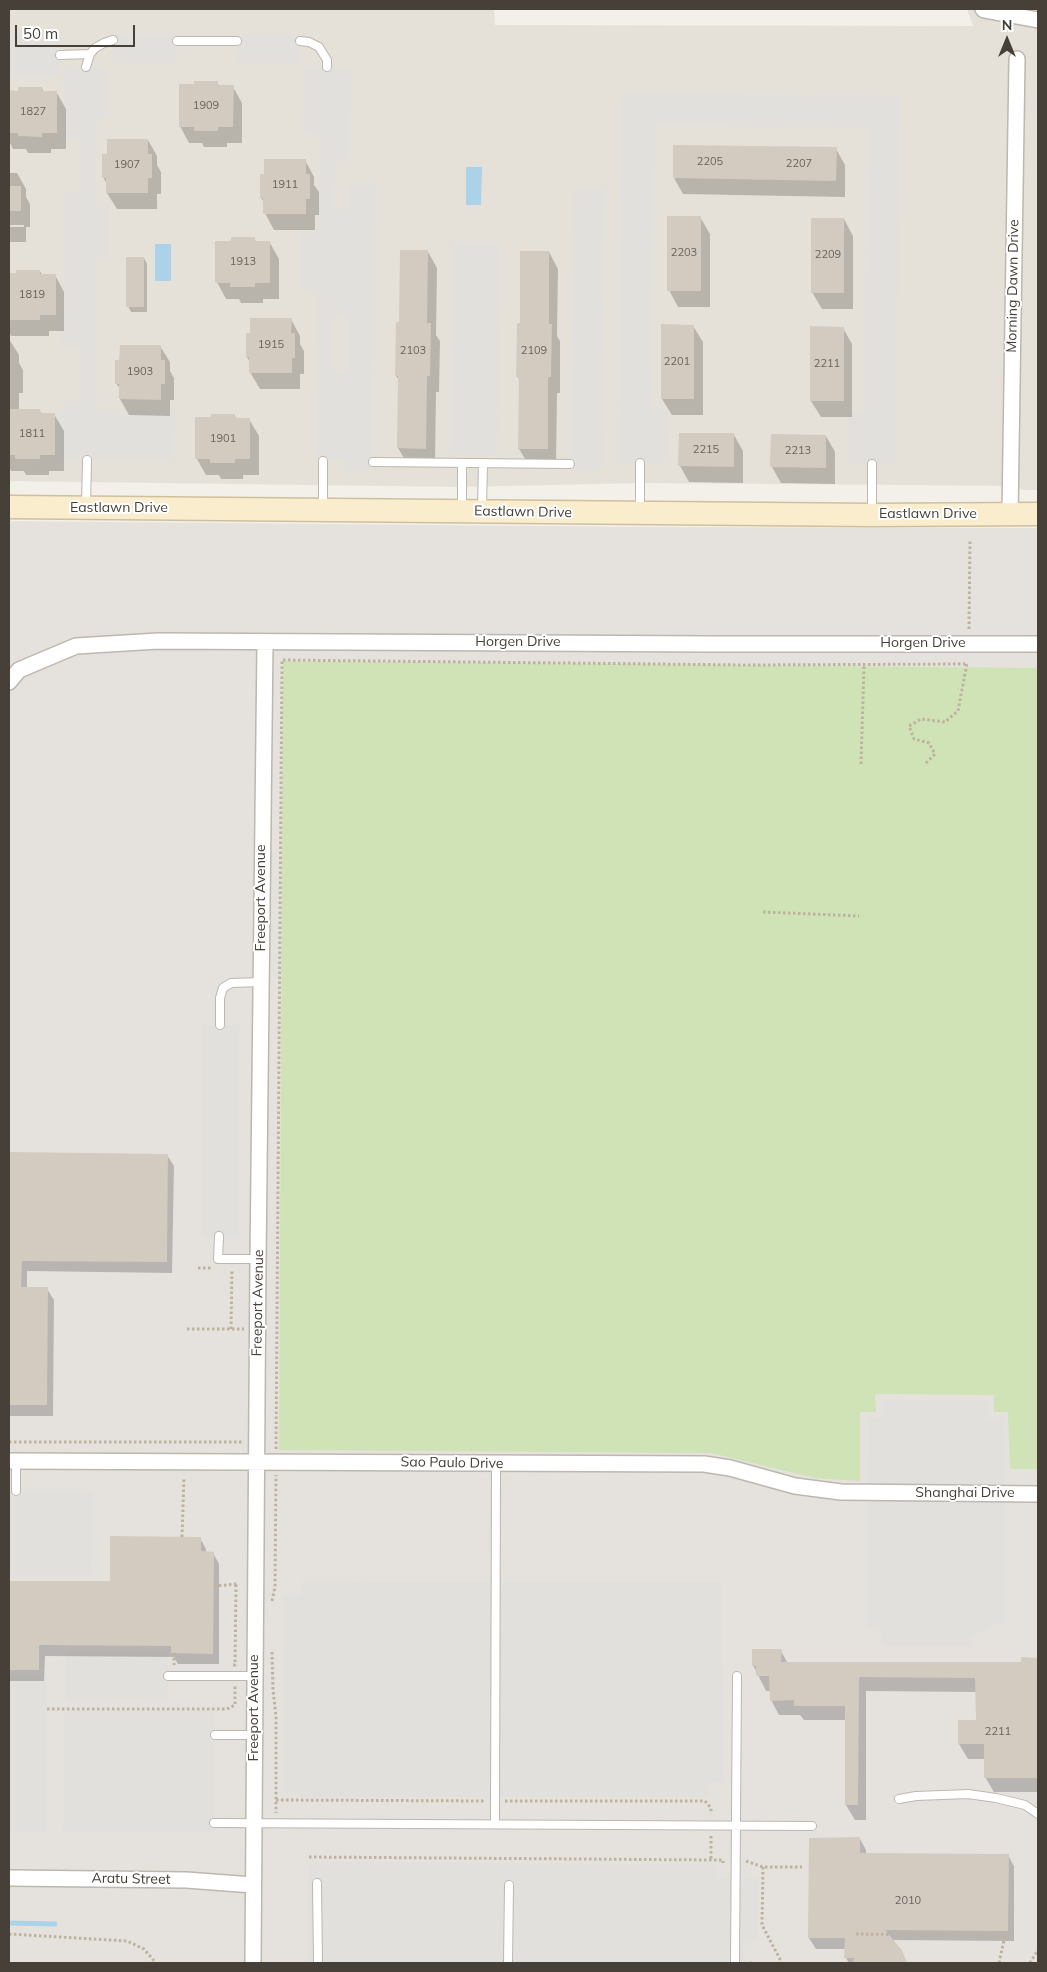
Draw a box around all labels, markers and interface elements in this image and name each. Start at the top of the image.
scale bar [18,15,138,47]
north arrow [982,15,1032,65]
text: N [1002,16,1012,34]
text: 50 m [23,24,58,43]
house number: 1909 [193,99,219,113]
house number: 1827 [20,105,46,119]
house number: 2205 [697,155,723,169]
house number: 2207 [786,157,812,171]
house number: 1907 [114,158,140,172]
house number: 1911 [272,178,298,192]
street label: Morning Dawn Drive [1003,219,1023,353]
house number: 2203 [671,246,697,260]
house number: 2209 [815,248,841,262]
house number: 1913 [230,255,256,269]
house number: 1819 [19,288,45,302]
house number: 1915 [258,338,284,352]
house number: 2103 [400,344,426,358]
house number: 2109 [521,344,547,358]
house number: 2201 [664,355,690,369]
house number: 2211 [814,357,840,371]
house number: 1903 [127,365,153,379]
house number: 1811 [19,427,45,441]
house number: 1901 [210,432,236,446]
house number: 2215 [693,443,719,457]
house number: 2213 [785,444,811,458]
street label: Eastlawn Drive [70,500,168,516]
street label: Eastlawn Drive [474,503,572,521]
street label: Eastlawn Drive [879,506,977,522]
street label: Horgen Drive [475,634,561,650]
street label: Horgen Drive [880,635,966,651]
street label: Freeport Avenue [253,844,269,952]
street label: Freeport Avenue [249,1249,267,1357]
street label: Sao Paulo Drive [400,1454,504,1472]
street label: Shanghai Drive [915,1485,1015,1501]
street label: Freeport Avenue [246,1654,262,1762]
house number: 2211 [985,1725,1011,1739]
street label: Aratu Street [91,1870,171,1888]
house number: 2010 [895,1894,921,1908]

